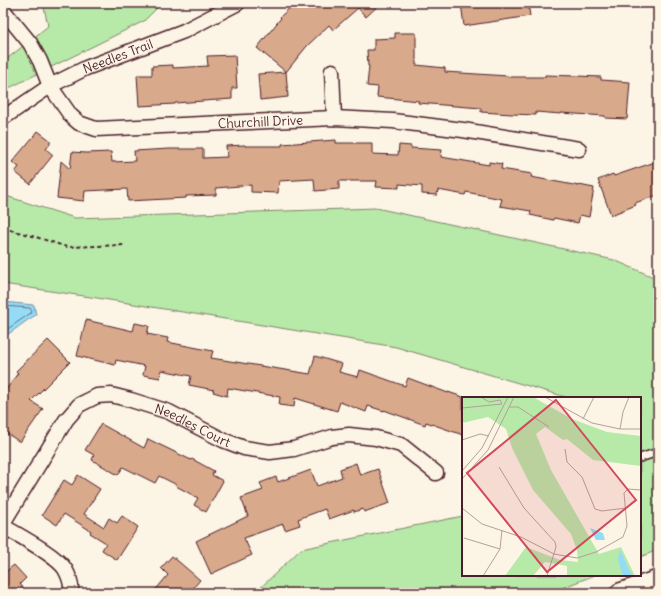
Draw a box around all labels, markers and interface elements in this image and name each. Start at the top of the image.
street label: Needles Trail [80,35,155,77]
street label: Churchill Drive [217,111,304,132]
inset map [462,397,641,576]
street label: Needles Court [153,400,233,451]

